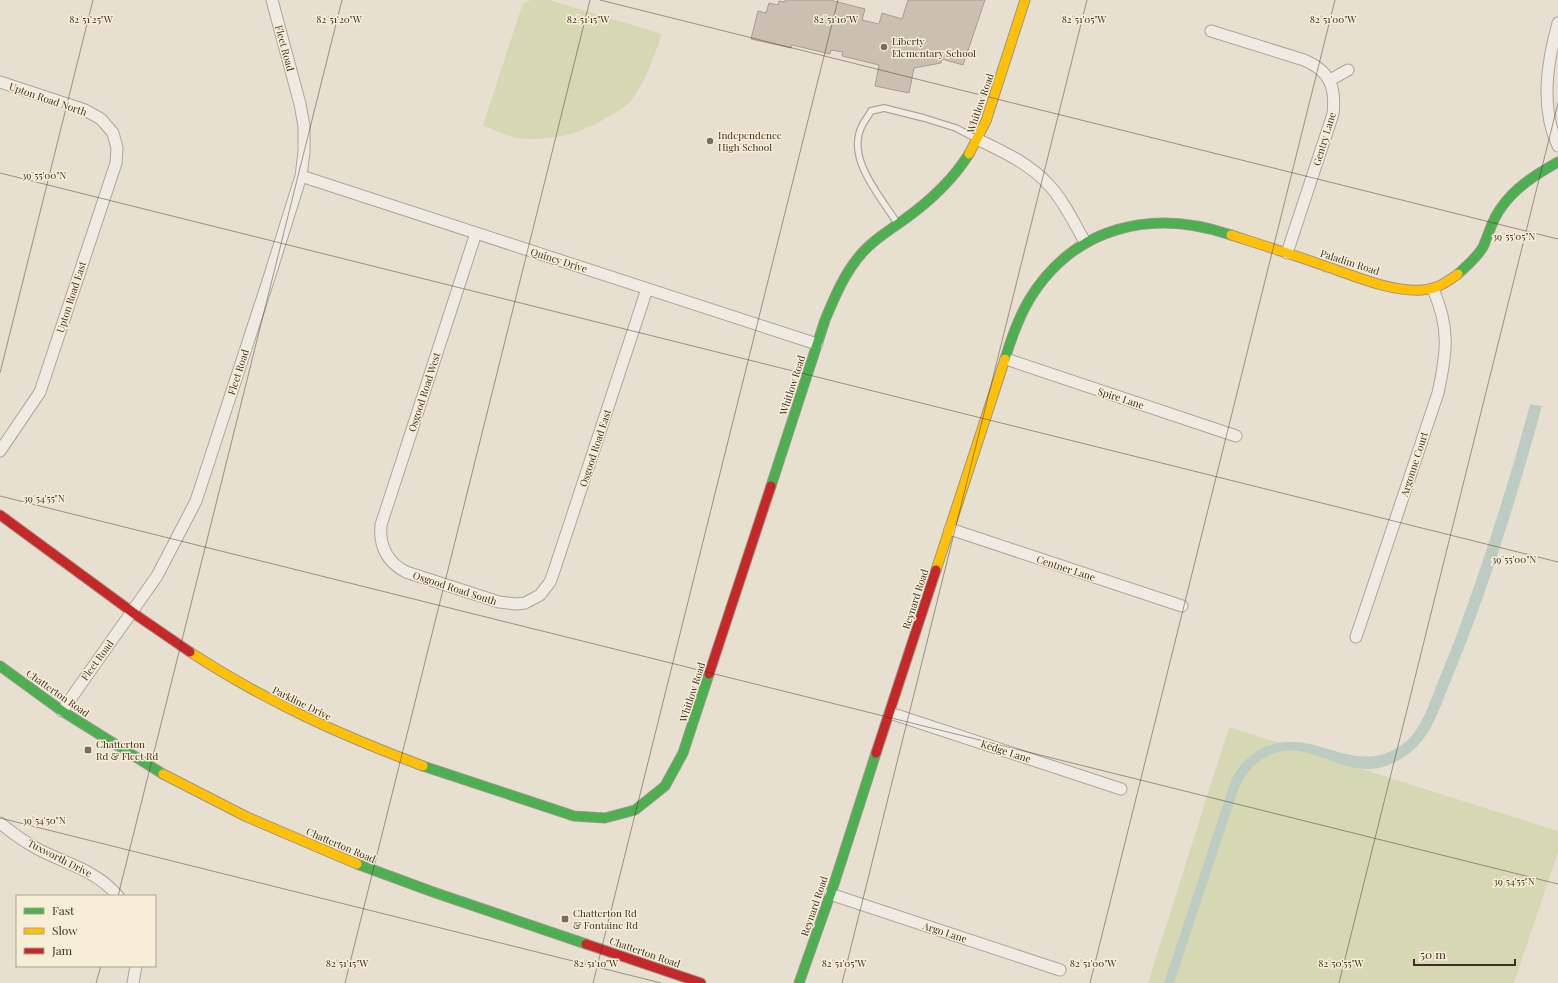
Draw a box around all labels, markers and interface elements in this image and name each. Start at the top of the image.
text: 82°51'25"W [69,12,114,26]
text: 82°51'20"W [316,12,363,26]
text: 82°51'15"W [567,12,610,26]
text: 82°51'10"W [814,12,859,26]
text: 82°51'05"W [1062,12,1107,26]
text: 82°51'00"W [1310,12,1357,26]
street label: Fleet Road [272,23,298,73]
place label: Liberty Elementary School [892,34,976,60]
marker: Liberty Elementary School [879,42,889,52]
street label: Whitlow Road [963,71,997,136]
street label: Upton Road North [7,79,89,119]
street label: Gentry Lane [1309,111,1339,167]
place label: Independence High School [718,128,782,154]
marker: Independence High School [705,136,715,146]
text: 39°55'00"N [22,168,66,182]
text: 39°55'05"N [1493,229,1535,243]
street label: Quincy Drive [529,244,589,276]
street label: Paladim Road [1319,246,1382,278]
street label: Upton Road East [53,259,89,334]
street label: Fleet Road [224,347,252,397]
street label: Osgood Road West [405,350,444,433]
street label: Whitlow Road [775,353,808,418]
street label: Spire Lane [1096,384,1146,412]
street label: Osgood Road East [576,407,614,489]
street label: Argonne Court [1397,430,1431,499]
text: 39°54'55"N [23,491,65,505]
street label: Centner Lane [1035,552,1097,584]
text: 39°55'00"N [1492,552,1536,566]
street label: Reynard Road [899,567,931,631]
street label: Osgood Road South [411,568,499,608]
street label: Fleet Road [77,637,117,683]
street label: Whitlow Road [675,660,708,725]
street label: Chatterton Road [24,666,93,720]
street label: Parkline Drive [270,683,334,723]
street label: Kedge Lane [979,736,1033,766]
place label: Chatterton Rd & Fleet Rd [96,737,158,763]
marker: Chatterton Rd & Fleet Rd [83,745,93,755]
text: 39°54'50"N [22,813,66,827]
street label: Chatterton Road [304,824,378,866]
street label: Tuxworth Drive [25,836,95,880]
street label: Reynard Road [797,874,831,938]
text: 39°54'55"N [1493,874,1535,888]
legend [16,895,156,967]
text: Fast [52,902,75,918]
place label: Chatterton Rd & Fontaine Rd [573,906,638,932]
marker: Chatterton Rd & Fontaine Rd [560,914,570,924]
street label: Argo Lane [920,918,969,946]
text: Slow [52,922,78,938]
street label: Chatterton Road [608,933,683,971]
scale bar [1414,941,1515,967]
text: Jam [51,942,73,958]
text: 50 m [1420,946,1446,962]
text: 82°51'15"W [326,956,369,970]
text: 82°51'10"W [574,956,619,970]
text: 82°51'05"W [822,956,867,970]
text: 82°51'00"W [1070,956,1117,970]
text: 82°50'55"W [1318,956,1365,970]

